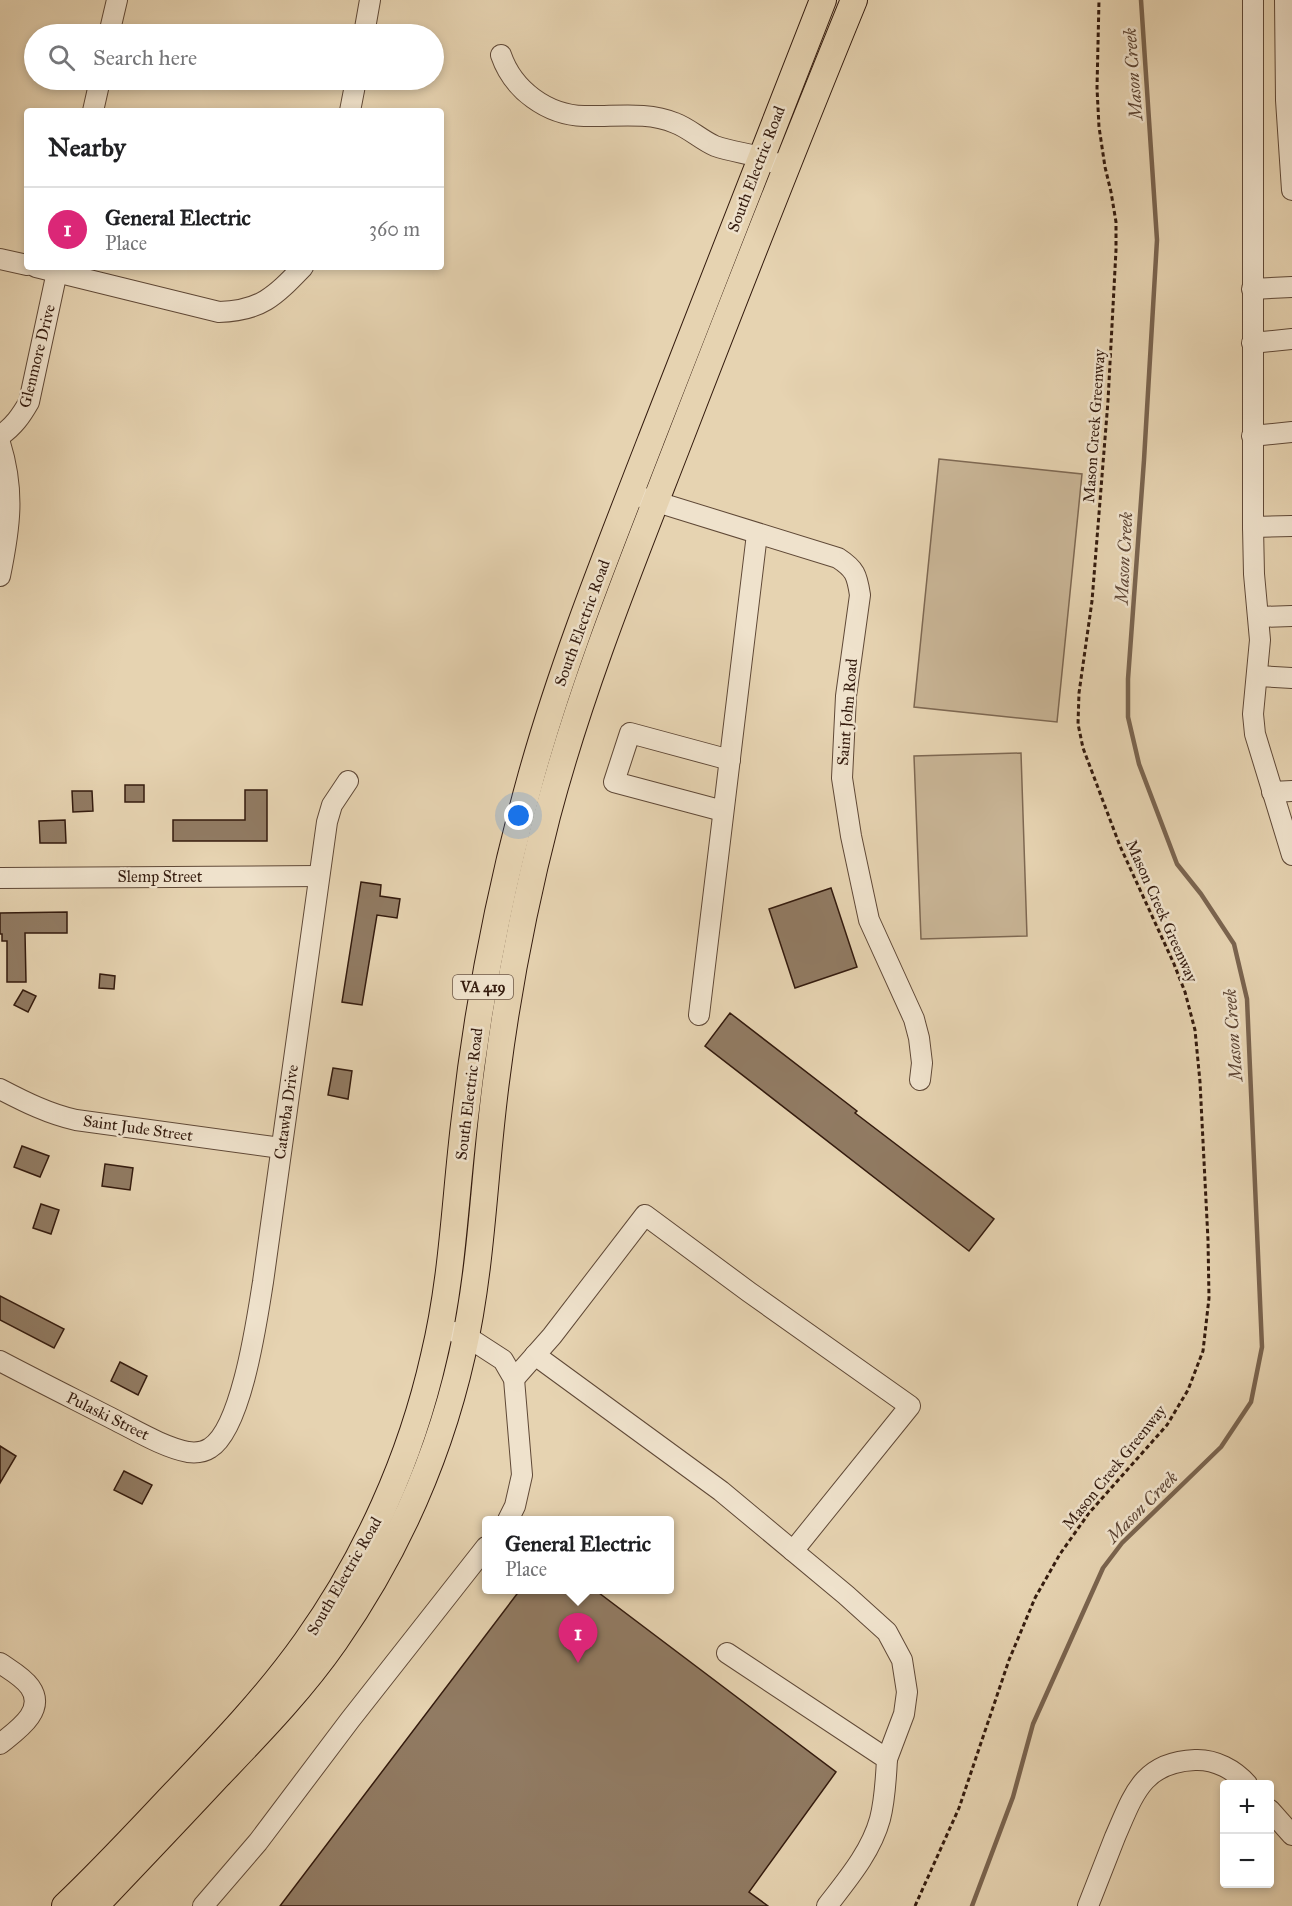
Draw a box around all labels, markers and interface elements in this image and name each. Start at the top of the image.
search box [24,24,444,90]
water label: Mason Creek [1119,27,1147,123]
icon: search [45,41,78,74]
text: Search here [93,44,197,71]
street label: South Electric Road [723,103,789,235]
text: Nearby [48,131,126,163]
text: General Electric [105,204,251,231]
text: 1 [64,217,71,241]
text: 360 m [369,217,420,241]
text: Place [105,231,147,255]
street label: Glenmore Drive [15,302,59,410]
street label: Mason Creek Greenway [1079,348,1109,504]
water label: Mason Creek [1110,511,1137,607]
street label: South Electric Road [550,557,614,689]
street label: Saint John Road [833,658,862,766]
your location [504,801,533,830]
street label: Mason Creek Greenway [1122,837,1202,986]
street label: Slemp Street [118,867,203,886]
road number: VA 419 [453,975,513,999]
water label: Mason Creek [1219,988,1247,1084]
street label: South Electric Road [451,1027,487,1161]
street label: Catawba Drive [270,1063,302,1161]
street label: Saint Jude Street [82,1111,194,1146]
street label: Pulaski Street [64,1388,153,1444]
street label: Mason Creek Greenway [1058,1401,1170,1533]
water label: Mason Creek [1102,1467,1182,1547]
street label: South Electric Road [302,1514,386,1638]
popup [482,1516,674,1594]
text: General Electric [505,1530,651,1557]
text: Place [505,1557,547,1581]
pin: 1 [558,1614,598,1663]
map controls [1220,1780,1274,1888]
button: + [1220,1780,1274,1834]
button: − [1220,1834,1274,1888]

